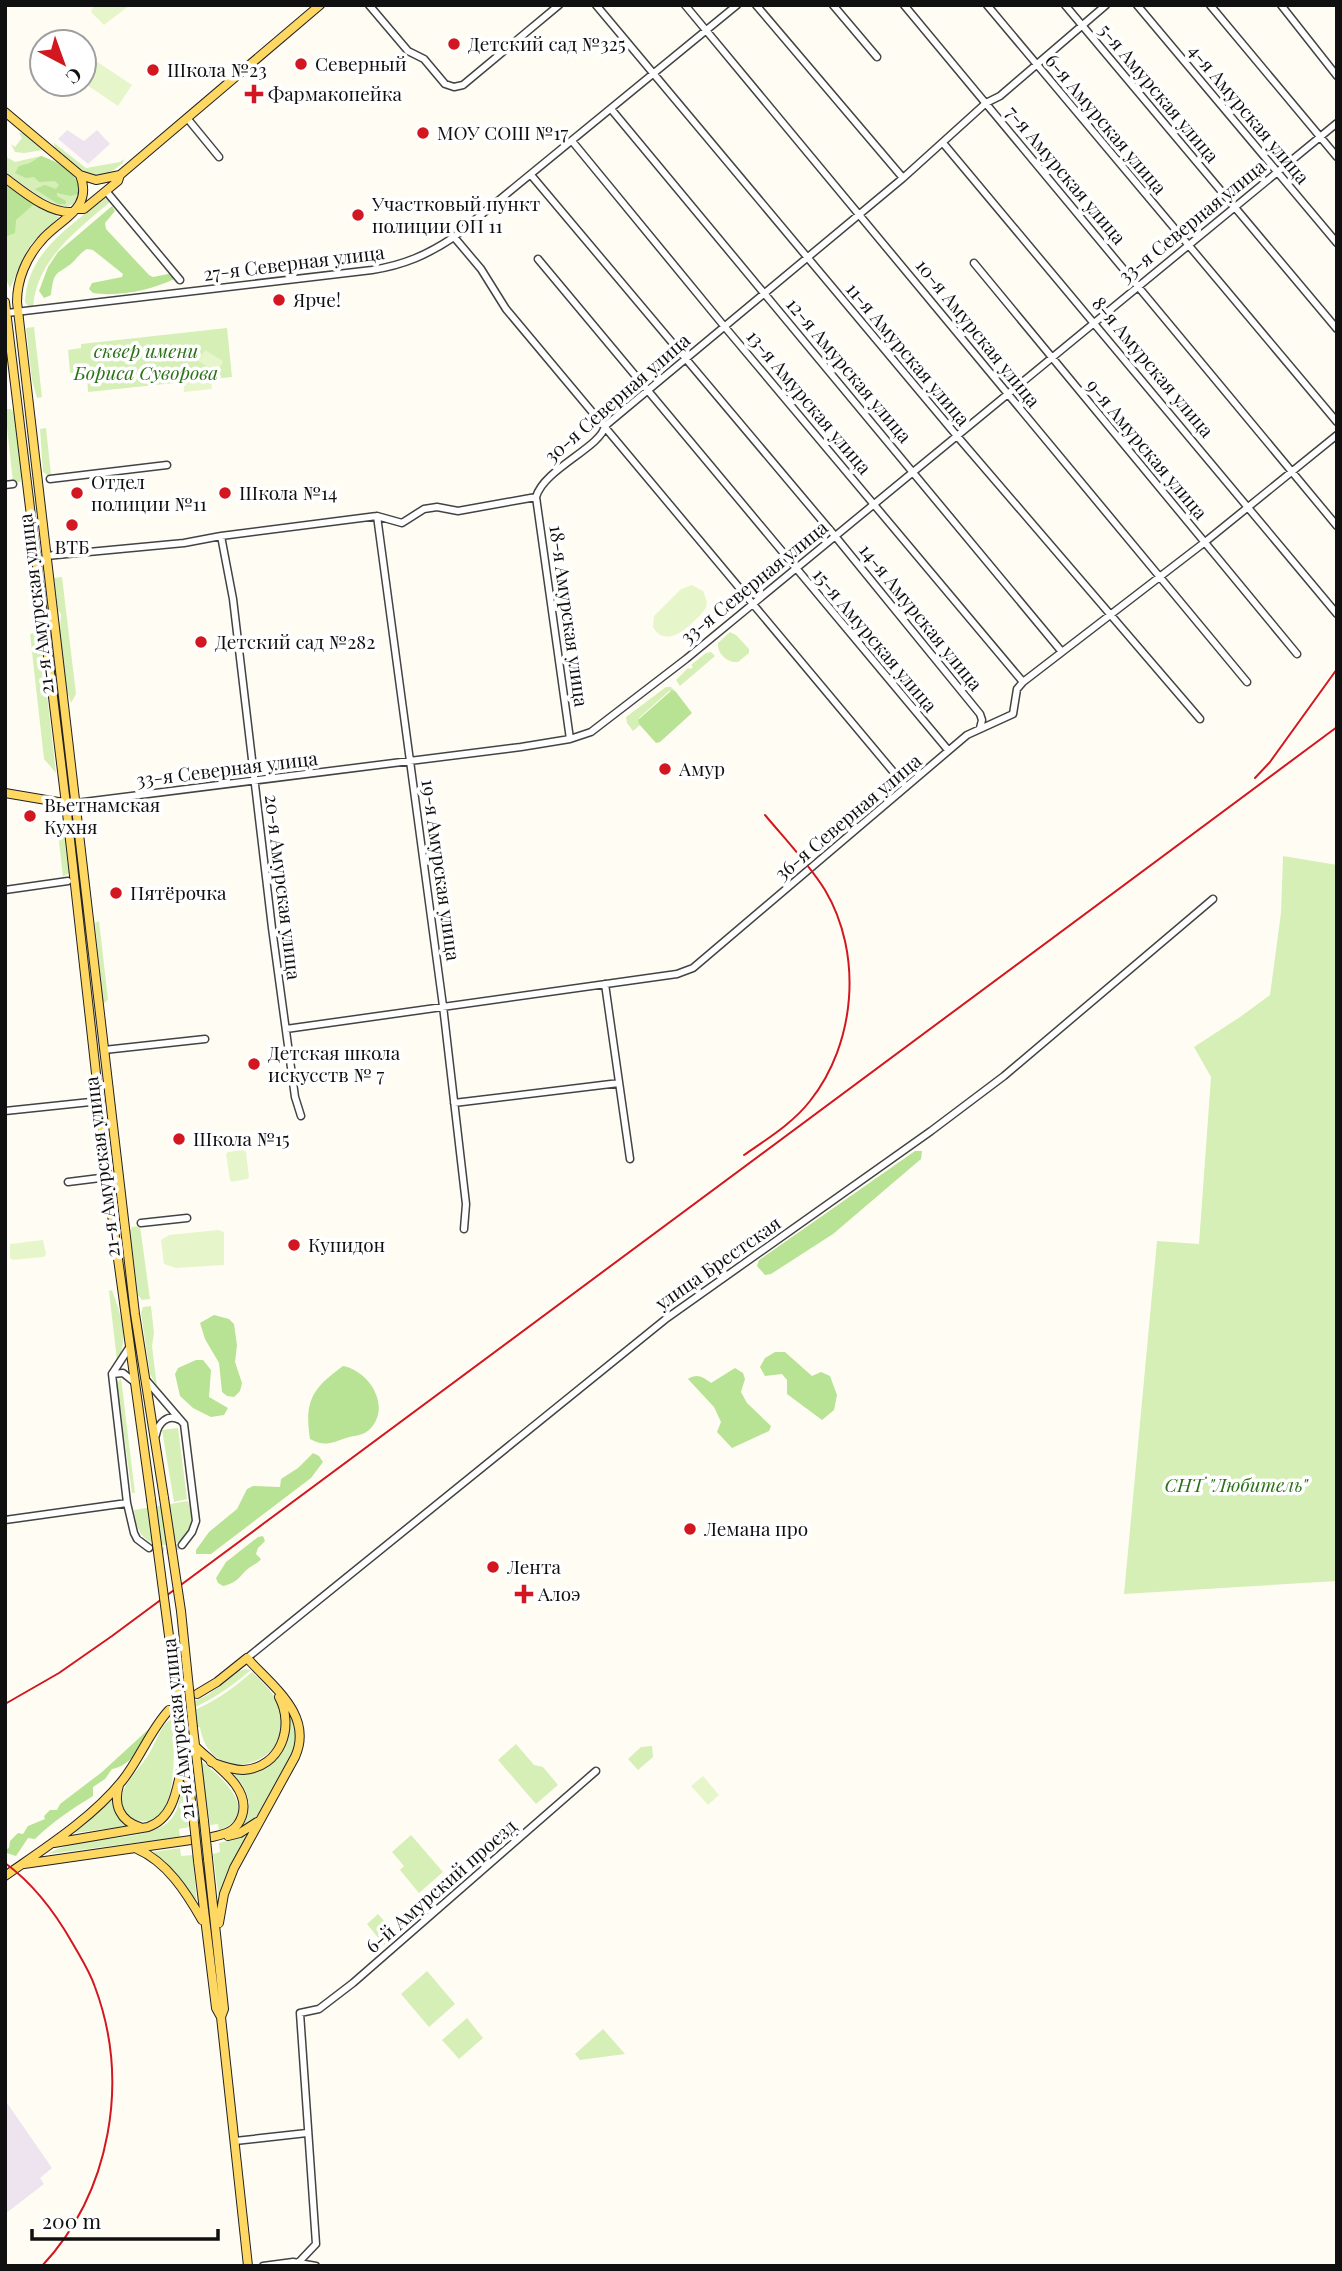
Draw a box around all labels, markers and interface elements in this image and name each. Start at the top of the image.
street label: 5-я Амурская улица [1094,17,1226,168]
north arrow [28,28,98,98]
place label: Детский сад №325 [468,30,626,56]
marker: Детский сад №325 [446,36,462,52]
street label: 4-я Амурская улица [1183,38,1317,189]
street label: 6-я Амурская улица [1040,48,1174,200]
place label: Северный [315,50,407,76]
place label: Школа №23 [167,56,267,82]
marker: Северный [293,56,309,72]
text: С [61,62,88,91]
marker: Школа №23 [145,62,161,78]
place label: Фармакопейка [268,80,403,106]
marker: Фармакопейка [246,86,262,102]
street label: 7-я Амурская улица [1001,99,1133,250]
place label: МОУ СОШ №17 [437,119,568,145]
marker: МОУ СОШ №17 [415,125,431,141]
street label: 33-я Северная улица [1112,152,1271,288]
place label: Участковый пункт полиции ОП 11 [371,190,540,238]
marker: Участковый пункт полиции ОП 11 [350,207,366,223]
street label: 27-я Северная улица [202,238,386,286]
street label: 10-я Амурская улица [911,252,1047,413]
street label: 11-я Амурская улица [841,276,977,431]
place label: Ярче! [292,286,341,312]
street label: 12-я Амурская улица [781,291,919,448]
street label: 8-я Амурская улица [1087,291,1221,443]
marker: Ярче! [271,292,287,308]
street label: 13-я Амурская улица [741,323,878,480]
street label: 30-я Северная улица [538,326,695,468]
park label: сквер имени Бориса Суворова [73,337,218,385]
street label: 9-я Амурская улица [1081,373,1215,525]
place label: Отдел полиции №11 [91,468,207,516]
place label: Школа №14 [239,479,337,505]
marker: Отдел полиции №11 [69,485,85,501]
marker: Школа №14 [217,485,233,501]
street label: 21-я Амурская улица [11,512,59,696]
street label: 33-я Северная улица [674,513,833,649]
marker: ВТБ [64,517,80,533]
street label: 18-я Амурская улица [544,523,596,709]
place label: ВТБ [55,533,89,559]
street label: 14-я Амурская улица [854,537,990,696]
street label: 15-я Амурская улица [808,562,944,717]
place label: Детский сад №282 [215,628,375,654]
marker: Детский сад №282 [193,634,209,650]
street label: 33-я Северная улица [135,744,320,792]
street label: 36-я Северная улица [769,747,927,885]
place label: Амур [678,755,725,781]
marker: Амур [657,761,673,777]
street label: 19-я Амурская улица [416,777,468,963]
place label: Вьетнамская Кухня [44,791,160,839]
street label: 20-я Амурская улица [260,793,308,982]
marker: Вьетнамская Кухня [22,808,38,824]
place label: Пятёрочка [130,879,227,905]
marker: Пятёрочка [108,885,124,901]
place label: Детская школа искусств № 7 [268,1039,401,1087]
marker: Детская школа искусств № 7 [246,1056,262,1072]
street label: 21-я Амурская улица [77,1075,125,1259]
place label: Школа №15 [193,1125,290,1151]
marker: Школа №15 [171,1131,187,1147]
street label: улица Брестская [649,1209,785,1316]
place label: Купидон [308,1231,386,1257]
marker: Купидон [286,1237,302,1253]
park label: СНТ "Любитель" [1164,1471,1309,1497]
place label: Лемана про [703,1515,808,1541]
marker: Лемана про [682,1521,698,1537]
place label: Лента [506,1553,561,1579]
marker: Лента [485,1559,501,1575]
place label: Алоэ [537,1580,581,1606]
marker: Алоэ [516,1586,532,1602]
street label: 21-я Амурская улица [155,1637,199,1821]
street label: 6-й Амурский проезд [359,1812,521,1958]
scale bar [32,2198,217,2242]
text: 200 m [42,2206,101,2234]

